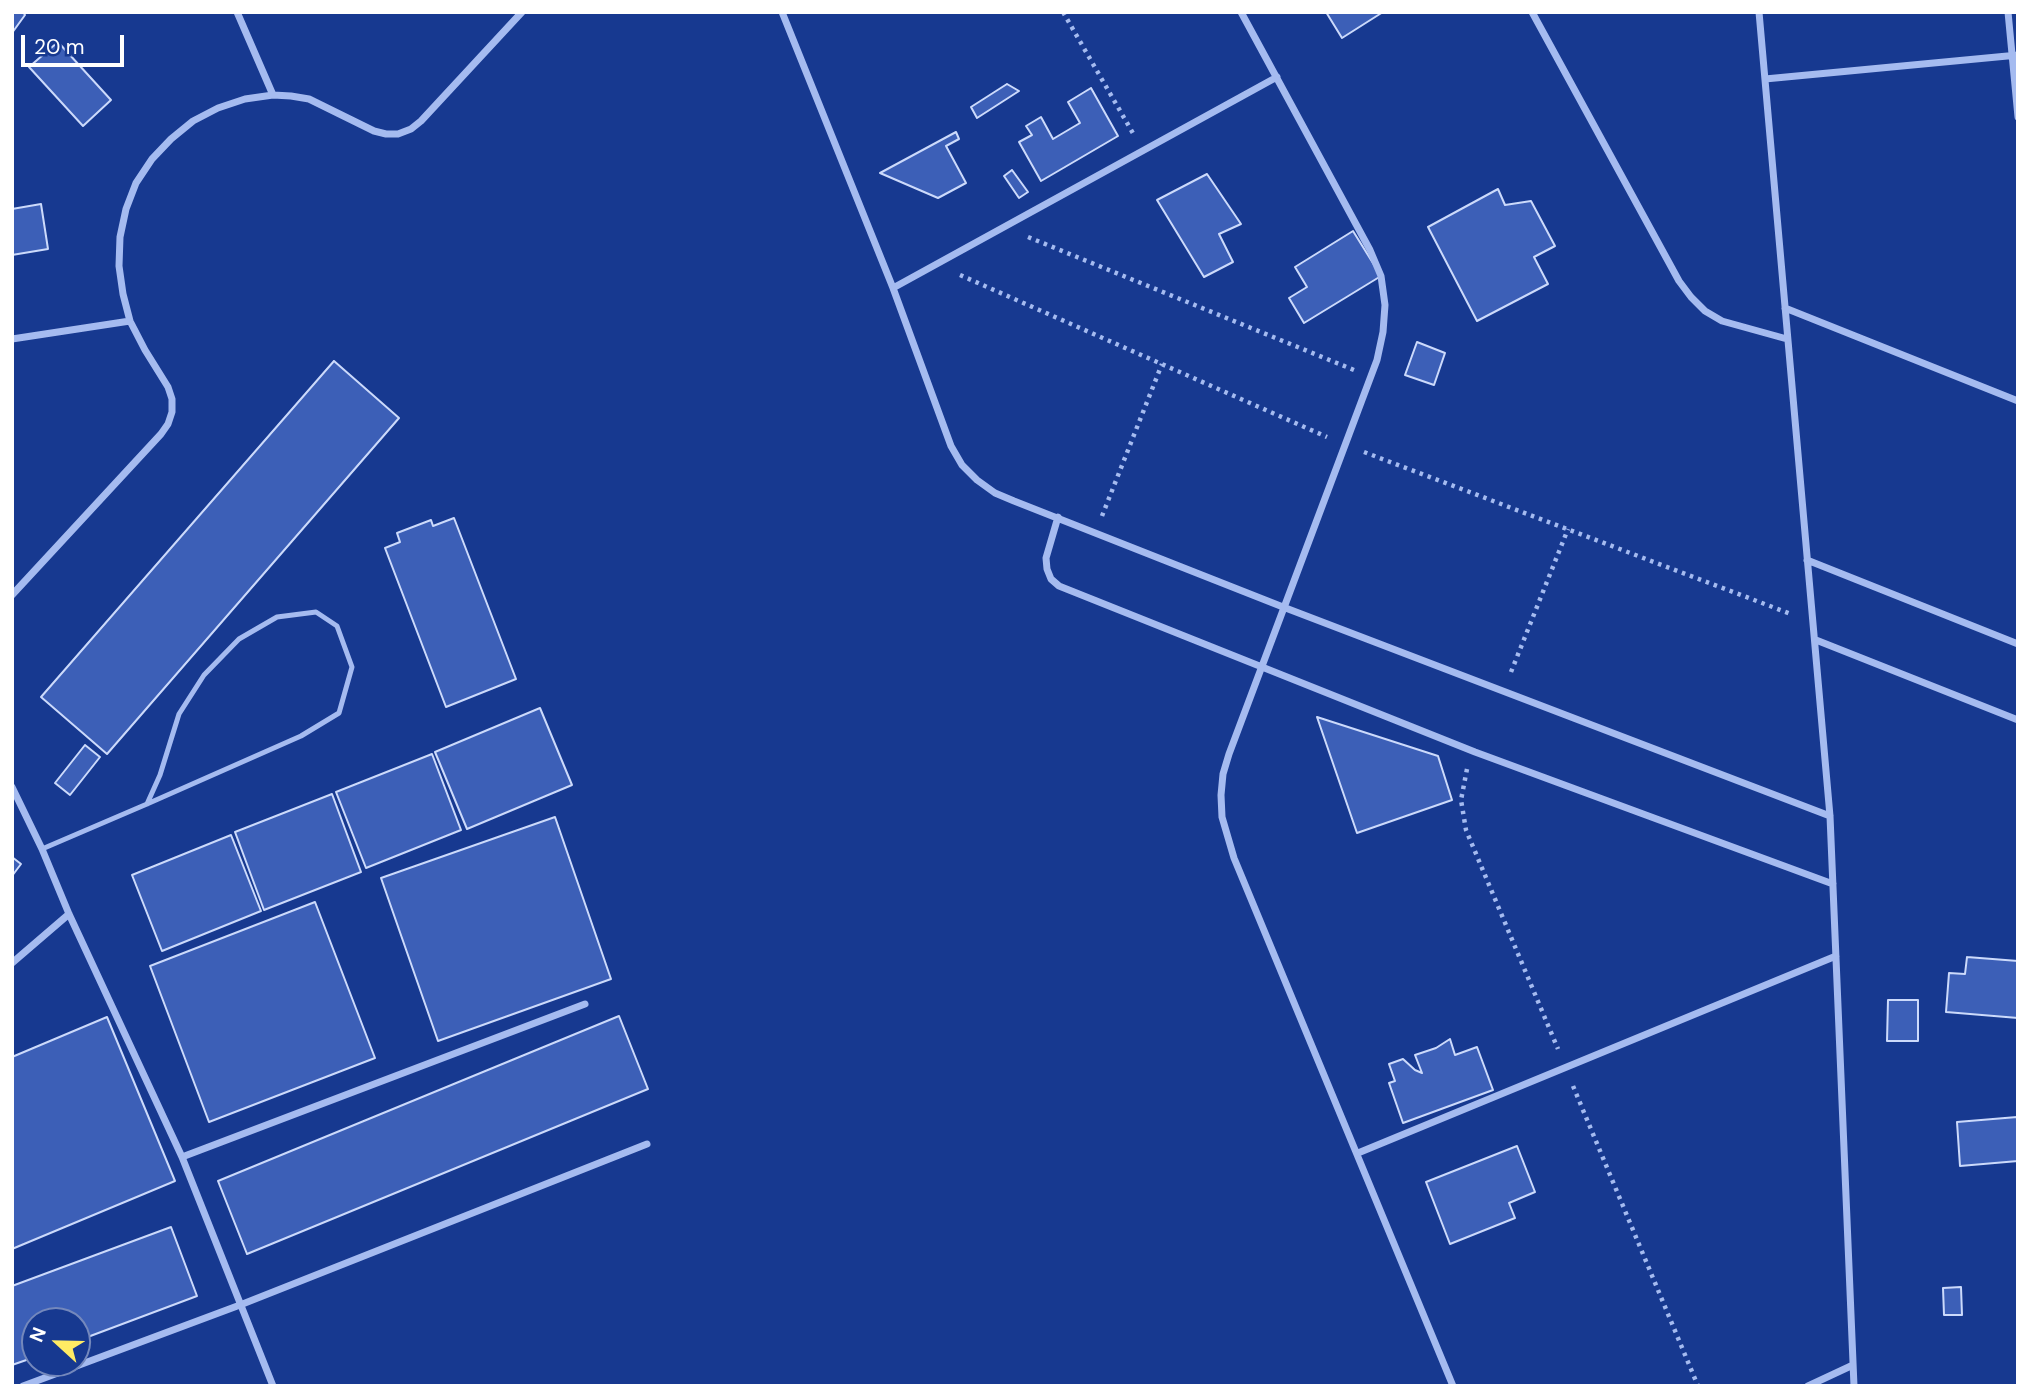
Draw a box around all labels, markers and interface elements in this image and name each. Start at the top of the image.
scale bar [24,21,128,65]
text: 20 m [34,33,85,61]
north arrow [21,1307,91,1377]
text: N [24,1324,52,1346]

